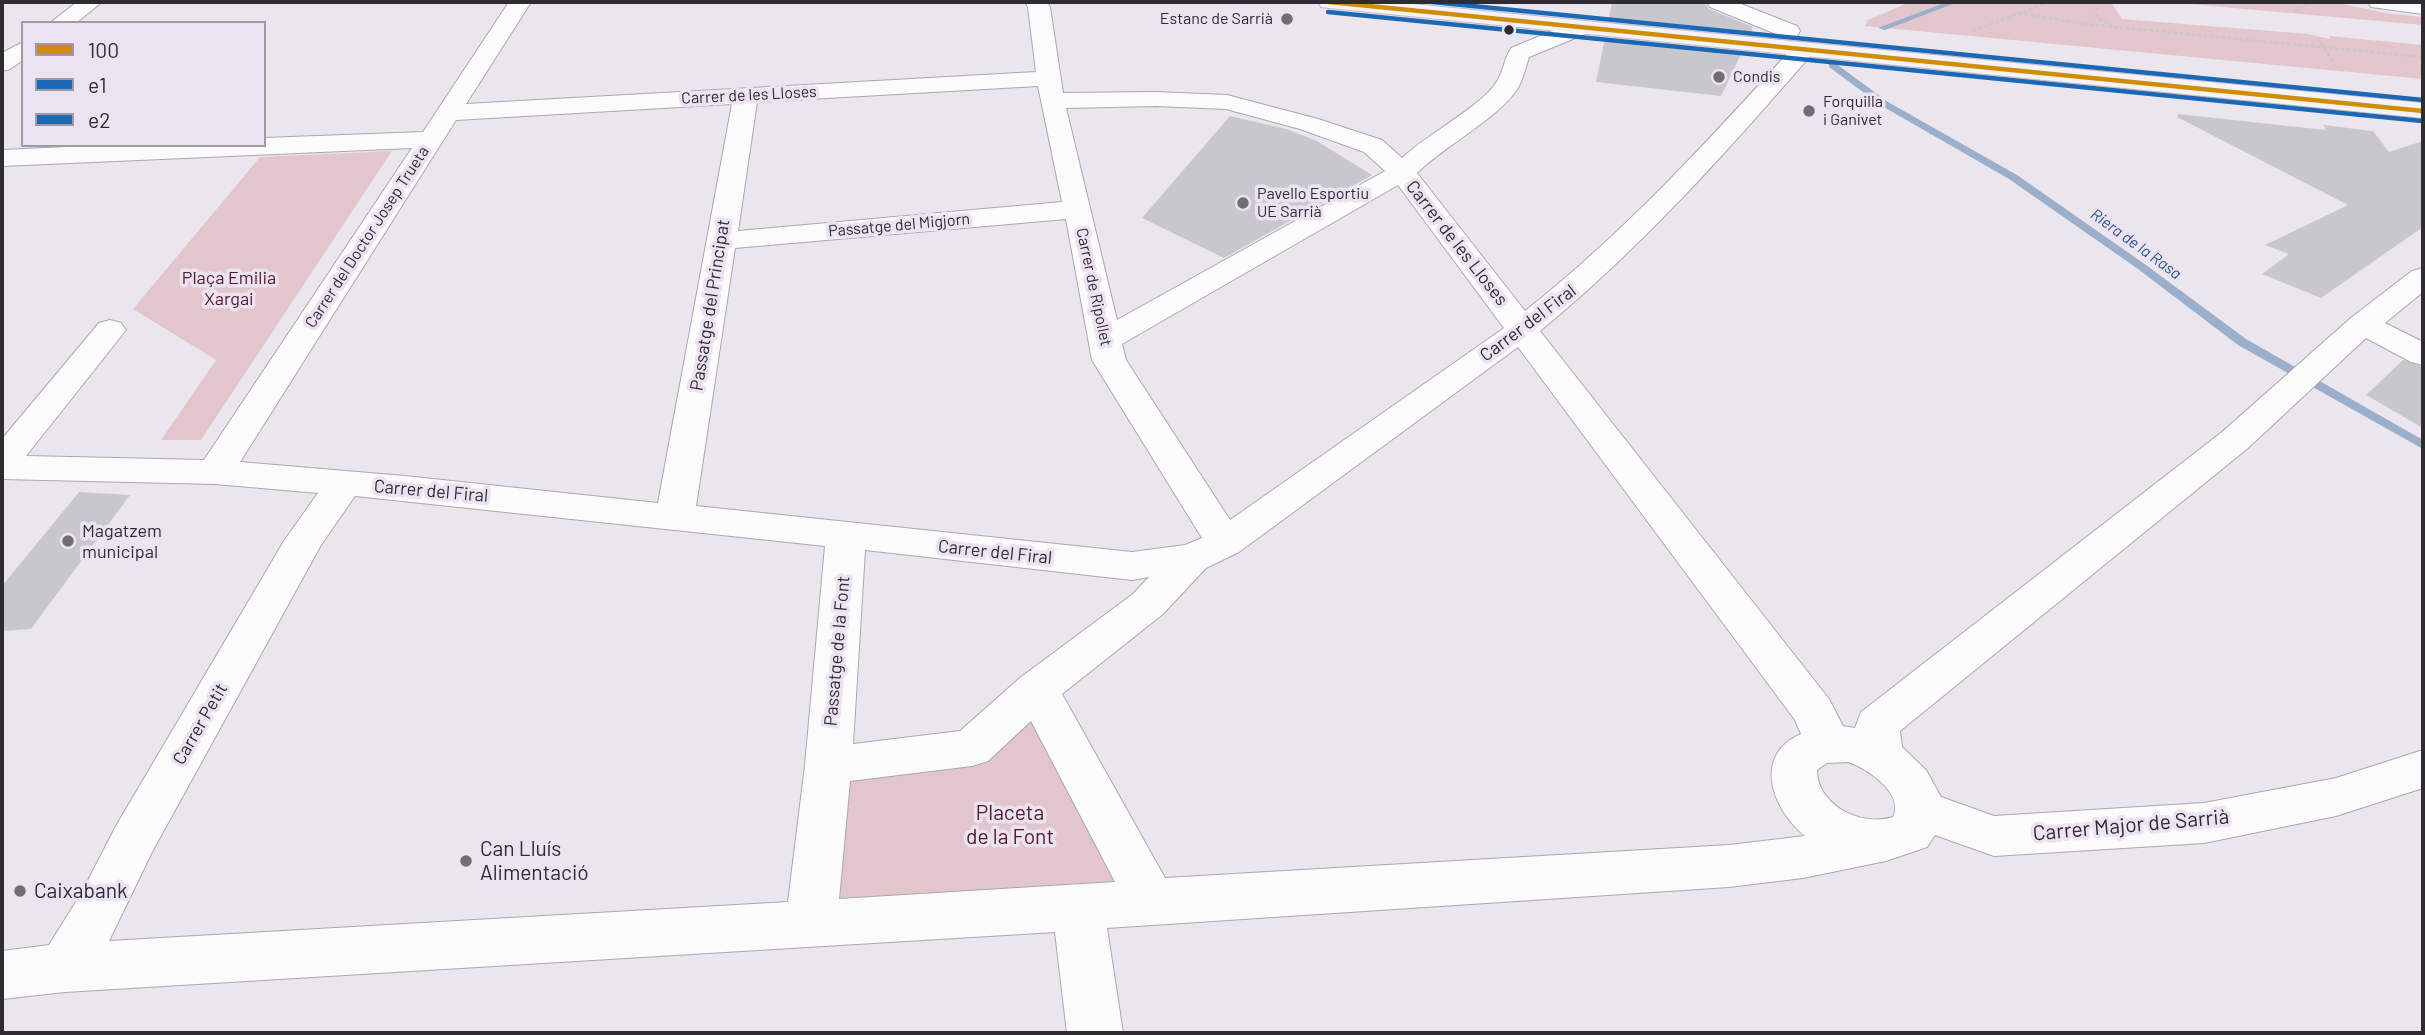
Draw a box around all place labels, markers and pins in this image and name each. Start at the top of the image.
place label: Estanc de Sarrià [1160,9,1273,29]
marker: Estanc de Sarrià [1279,11,1295,27]
unlabelled marker [1502,23,1516,37]
place label: Condis [1733,67,1780,87]
marker: Condis [1711,69,1727,85]
place label: Forquilla i Ganivet [1823,92,1883,130]
marker: Forquilla i Ganivet [1801,103,1817,119]
place label: Pavello Esportiu UE Sarrià [1257,184,1369,222]
marker: Pavello Esportiu UE Sarrià [1235,195,1251,211]
place label: Magatzem municipal [82,520,162,562]
marker: Magatzem municipal [60,533,76,549]
place label: Can Lluís Alimentació [480,836,589,886]
marker: Can Lluís Alimentació [458,853,474,869]
place label: Caixabank [34,878,127,904]
marker: Caixabank [12,883,28,899]

